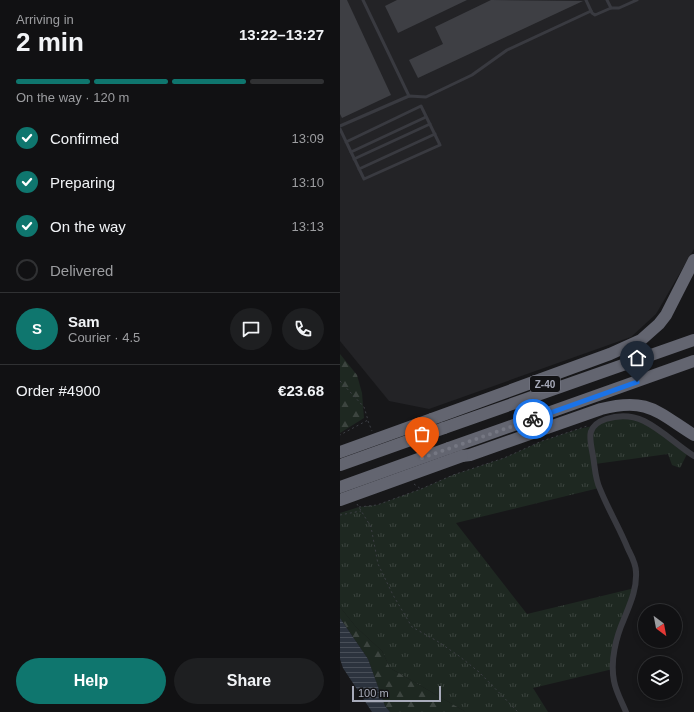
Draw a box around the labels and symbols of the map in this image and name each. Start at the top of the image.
pin [620,341,654,382]
road number: Z-40 [530,376,560,392]
courier [513,399,553,439]
pin [405,417,439,458]
north arrow [638,604,682,648]
scale bar [352,684,441,703]

